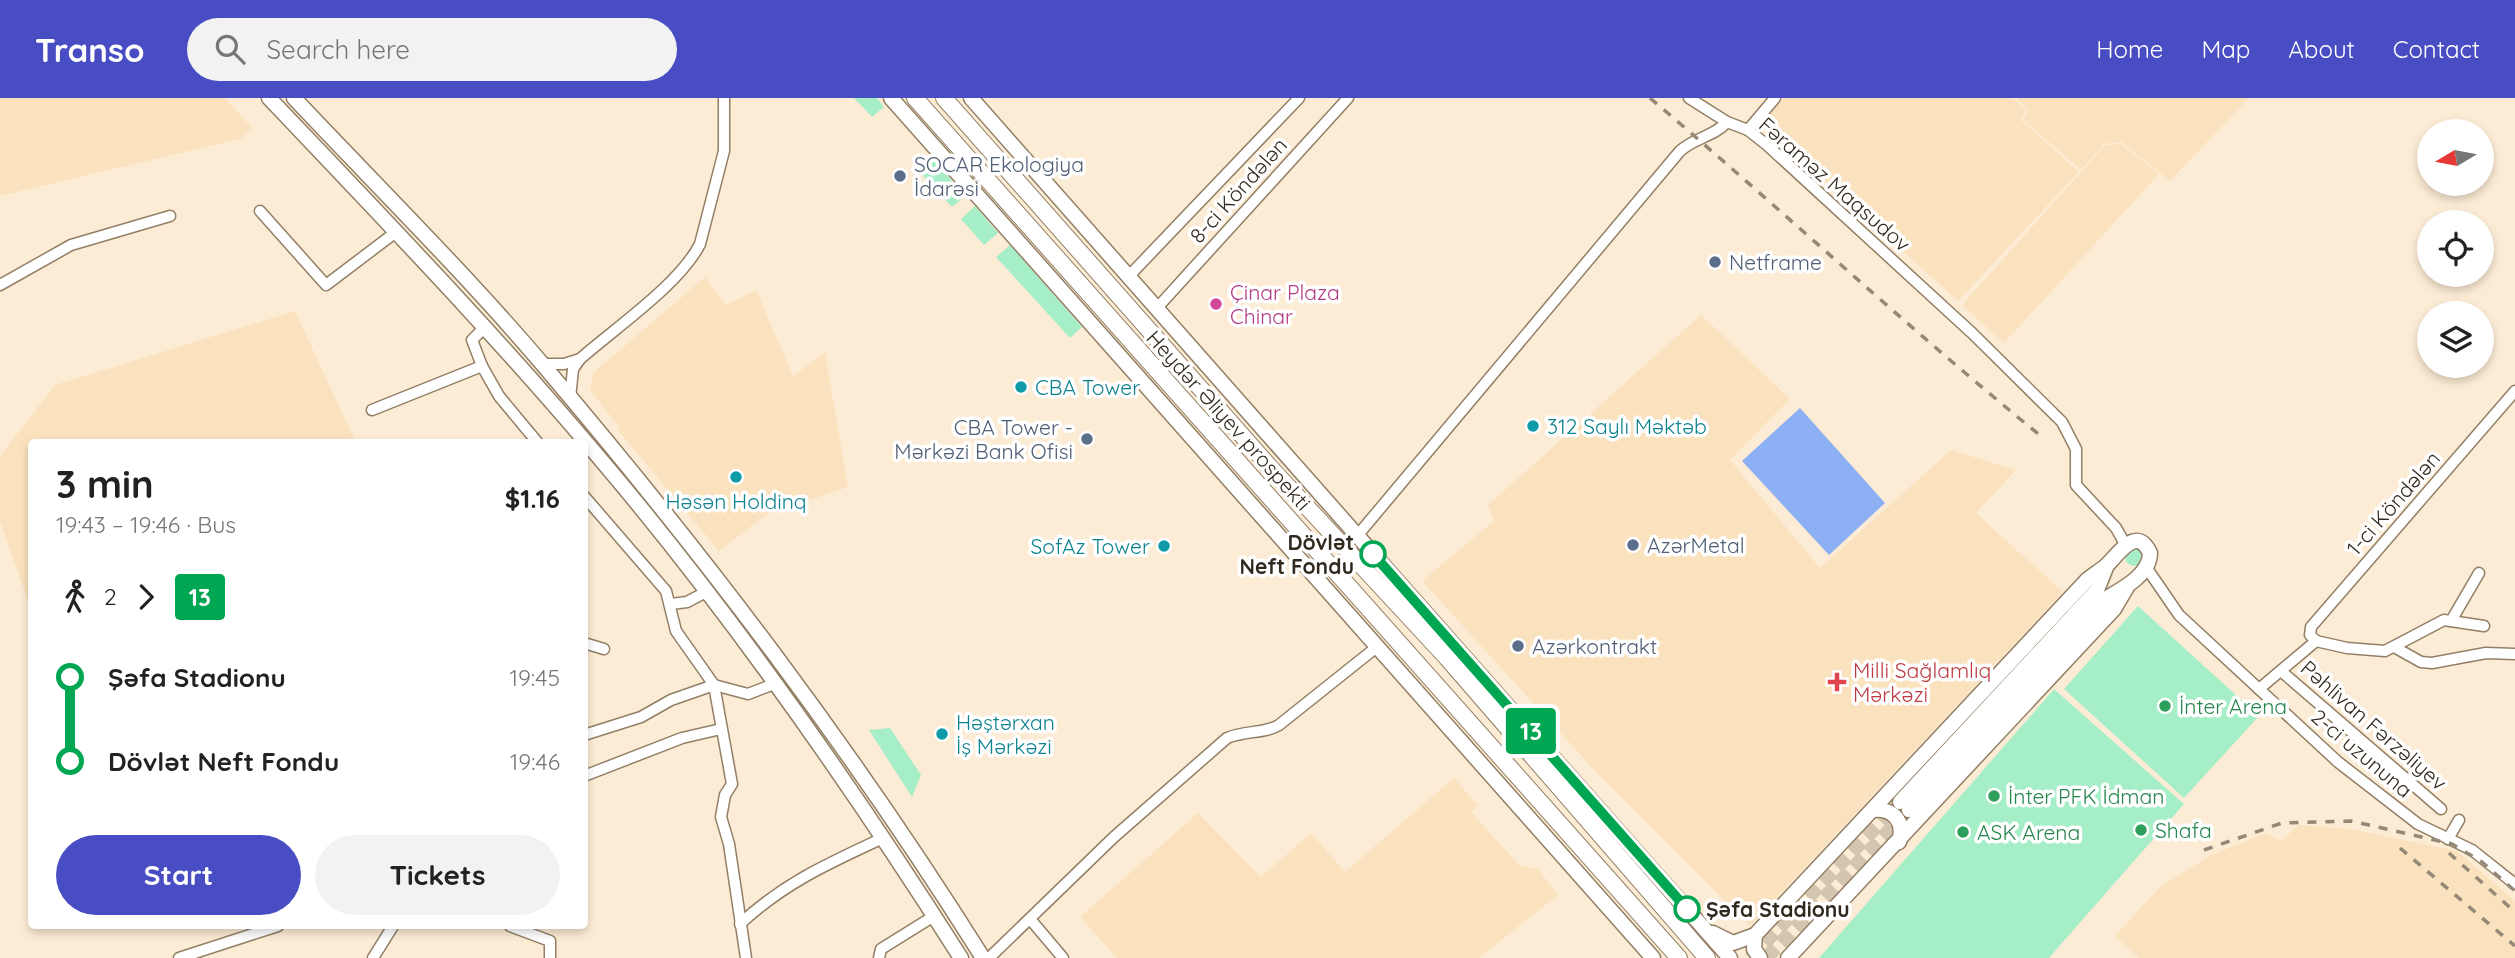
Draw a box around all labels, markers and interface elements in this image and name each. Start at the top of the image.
search box [187,18,677,81]
text: Transo [35,29,145,70]
icon: search [211,30,249,68]
text: Search here [267,33,410,66]
text: Home [2096,34,2163,64]
text: Map [2201,34,2250,64]
text: About [2288,34,2355,64]
text: Contact [2393,34,2480,64]
street label: Fəraməz Maqsudov [1754,111,1916,257]
north arrow [2417,119,2494,196]
map controls [2417,119,2494,378]
street label: 8-ci Köndələn [1184,132,1292,248]
place label: SOCAR Ekologiya İdarəsi [914,151,1084,201]
marker: SOCAR Ekologiya İdarəsi [892,168,908,184]
button: locate [2417,210,2494,287]
place label: Netframe [1729,249,1822,275]
marker: Netframe [1707,254,1723,270]
place label: Çinar Plaza Chinar [1230,279,1340,329]
marker: Çinar Plaza Chinar [1208,296,1224,312]
button: layers [2417,301,2494,378]
street label: Heydər Əliyev prospekti [1141,325,1317,515]
place label: CBA Tower [1035,374,1140,400]
marker: CBA Tower [1013,379,1029,395]
place label: 312 Saylı Məktəb [1547,413,1707,439]
place label: CBA Tower - Mərkəzi Bank Ofisi [894,414,1073,464]
marker: 312 Saylı Məktəb [1525,418,1541,434]
marker: CBA Tower - Mərkəzi Bank Ofisi [1079,431,1095,447]
street label: 1-ci Köndələn [2341,446,2445,560]
text: 3 min [56,460,154,508]
marker: Həsən Holdinq [728,469,744,485]
text: $1.16 [505,482,560,515]
place label: Həsən Holdinq [665,488,807,514]
text: 19:43 – 19:46 · Bus [56,510,236,539]
place label: Dövlət Neft Fondu [1240,529,1354,579]
place label: AzərMetal [1647,532,1745,558]
place label: SofAz Tower [1030,533,1150,559]
marker: AzərMetal [1625,537,1641,553]
marker: SofAz Tower [1156,538,1172,554]
marker: Dövlət Neft Fondu [1360,541,1386,567]
icon: walk [56,578,94,616]
icon: forward [127,578,165,616]
text: 2 [104,582,117,611]
text: 13 [189,582,211,612]
place label: Azərkontrakt [1532,633,1657,659]
marker: Azərkontrakt [1510,638,1526,654]
street label: Pəhlivan Fərzəliyev [2296,654,2452,796]
place label: Milli Sağlamlıq Mərkəzi [1853,657,1991,707]
text: Şəfa Stadionu [108,661,286,694]
text: 19:45 [510,663,560,692]
marker: Milli Sağlamlıq Mərkəzi [1827,672,1847,692]
place label: İnter Arena [2179,693,2287,719]
marker: İnter Arena [2157,698,2173,714]
street label: 2-ci uzununa [2306,703,2418,803]
line badge: 13 [1500,708,1562,754]
place label: Həştərxan İş Mərkəzi [956,709,1055,759]
text: 13 [1520,716,1542,746]
marker: Həştərxan İş Mərkəzi [934,726,950,742]
text: Dövlət Neft Fondu [108,745,339,778]
text: 19:46 [510,747,560,776]
place label: İnter PFK İdman [2008,783,2164,809]
marker: İnter PFK İdman [1986,788,2002,804]
place label: Shafa [2155,817,2212,843]
place label: ASK Arena [1977,819,2080,845]
marker: Shafa [2133,822,2149,838]
marker: ASK Arena [1955,824,1971,840]
button: Start [56,835,301,915]
button: Tickets [315,835,560,915]
marker: Şəfa Stadionu [1674,896,1700,922]
place label: Şəfa Stadionu [1706,896,1850,922]

